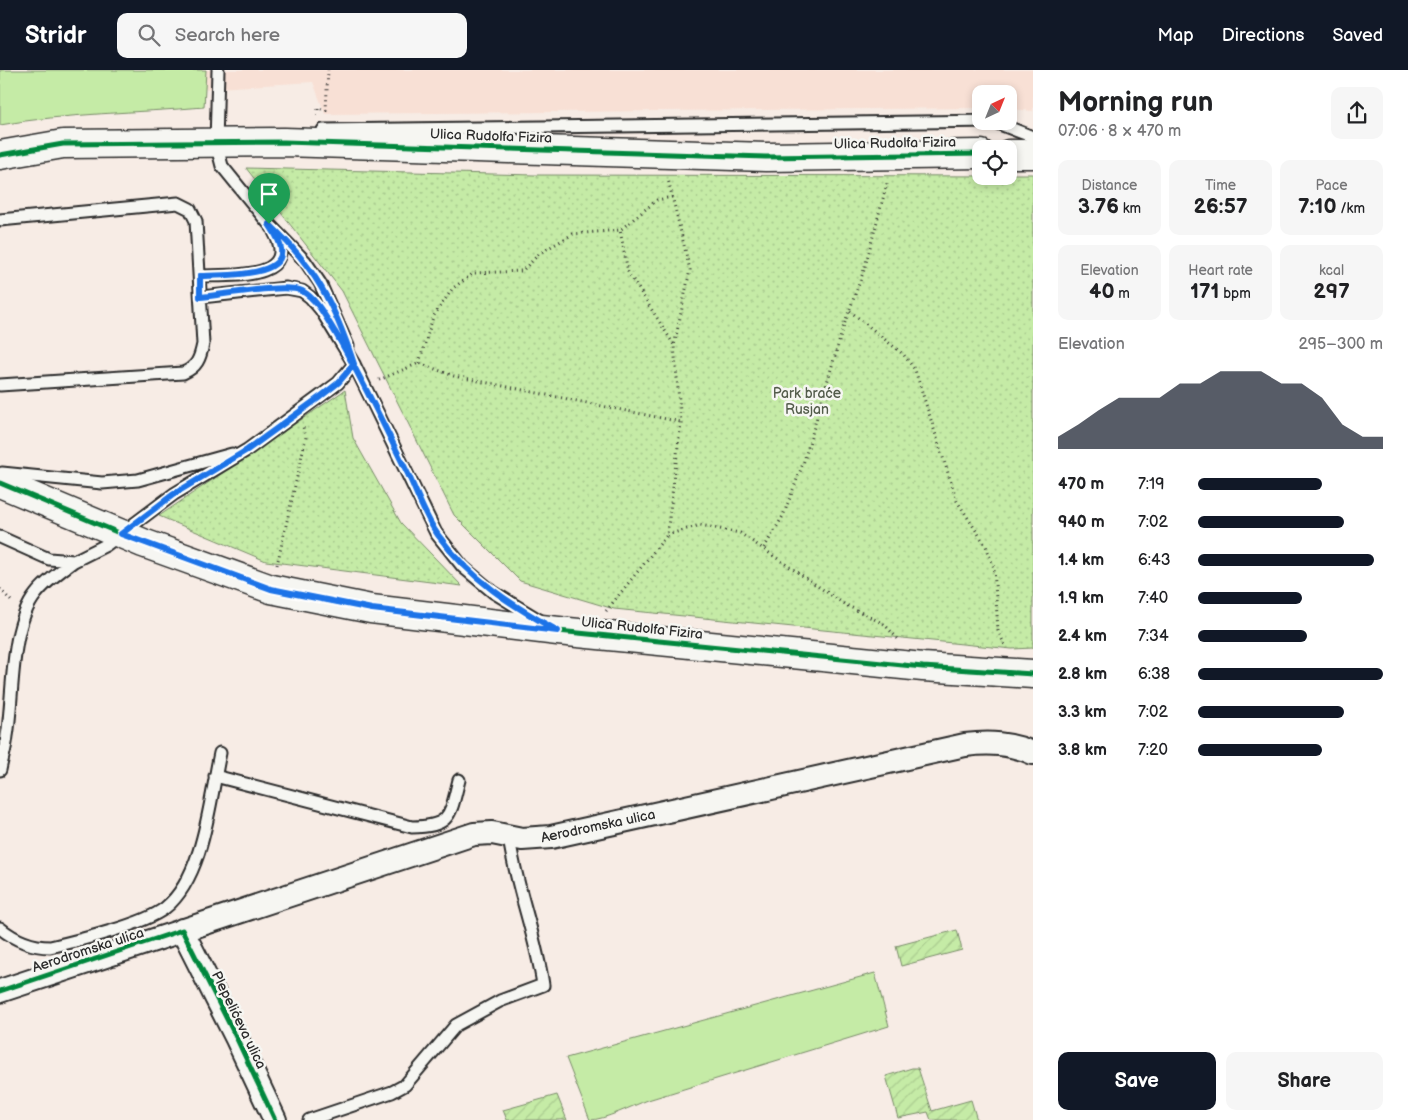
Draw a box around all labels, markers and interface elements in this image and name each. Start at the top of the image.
search box [117,13,467,58]
text: Stridr [25,21,87,50]
icon: search [135,21,163,49]
text: Search here [175,24,280,47]
text: Map [1158,25,1194,46]
text: Directions [1222,25,1304,46]
text: Saved [1332,25,1383,46]
north arrow [972,85,1018,130]
map controls [972,85,1017,185]
text: Morning run [1058,86,1213,119]
button: share [1331,87,1383,139]
text: 07:06 · 8 × 470 m [1058,122,1181,141]
street label: Ulica Rudolfa Fizira [430,125,553,147]
street label: Ulica Rudolfa Fizira [834,133,956,153]
button: locate [972,140,1017,185]
pin [248,173,290,224]
text: Distance [1082,177,1137,194]
text: Time [1205,177,1236,194]
text: Pace [1316,177,1347,194]
icon: arrive [255,180,283,208]
text: 3.76 [1078,194,1119,219]
text: 26:57 [1193,194,1248,219]
text: 7:10 [1298,194,1337,219]
text: km [1119,200,1141,217]
text: /km [1337,200,1365,217]
text: Elevation [1080,262,1139,279]
text: Heart rate [1188,262,1253,279]
text: kcal [1319,262,1344,279]
text: 40 [1089,279,1115,304]
text: 171 [1190,279,1219,304]
text: 297 [1313,279,1350,304]
text: m [1115,285,1130,302]
text: bpm [1219,285,1251,302]
text: Elevation [1058,335,1125,354]
text: 295–300 m [1298,335,1383,354]
park label: Park braće Rusjan [773,385,841,418]
text: 470 m [1058,475,1104,494]
text: 7:19 [1138,475,1165,494]
text: 940 m [1058,513,1105,532]
text: 7:02 [1138,513,1168,532]
text: 1.4 km [1058,551,1104,570]
text: 6:43 [1138,551,1171,570]
text: 1.9 km [1058,589,1104,608]
text: 7:40 [1138,589,1168,608]
street label: Ulica Rudolfa Fizira [580,613,704,643]
text: 2.4 km [1058,627,1107,646]
text: 7:34 [1138,627,1169,646]
text: 2.8 km [1058,665,1107,684]
text: 6:38 [1138,665,1170,684]
text: 3.3 km [1058,703,1107,722]
text: 7:02 [1138,703,1168,722]
text: 3.8 km [1058,741,1107,760]
text: 7:20 [1138,741,1168,760]
street label: Aerodromska ulica [539,806,657,846]
street label: Aerodromska ulica [30,924,146,976]
street label: Plepelićeva ulica [208,968,270,1072]
button: Save [1058,1052,1216,1110]
button: Share [1226,1052,1383,1110]

